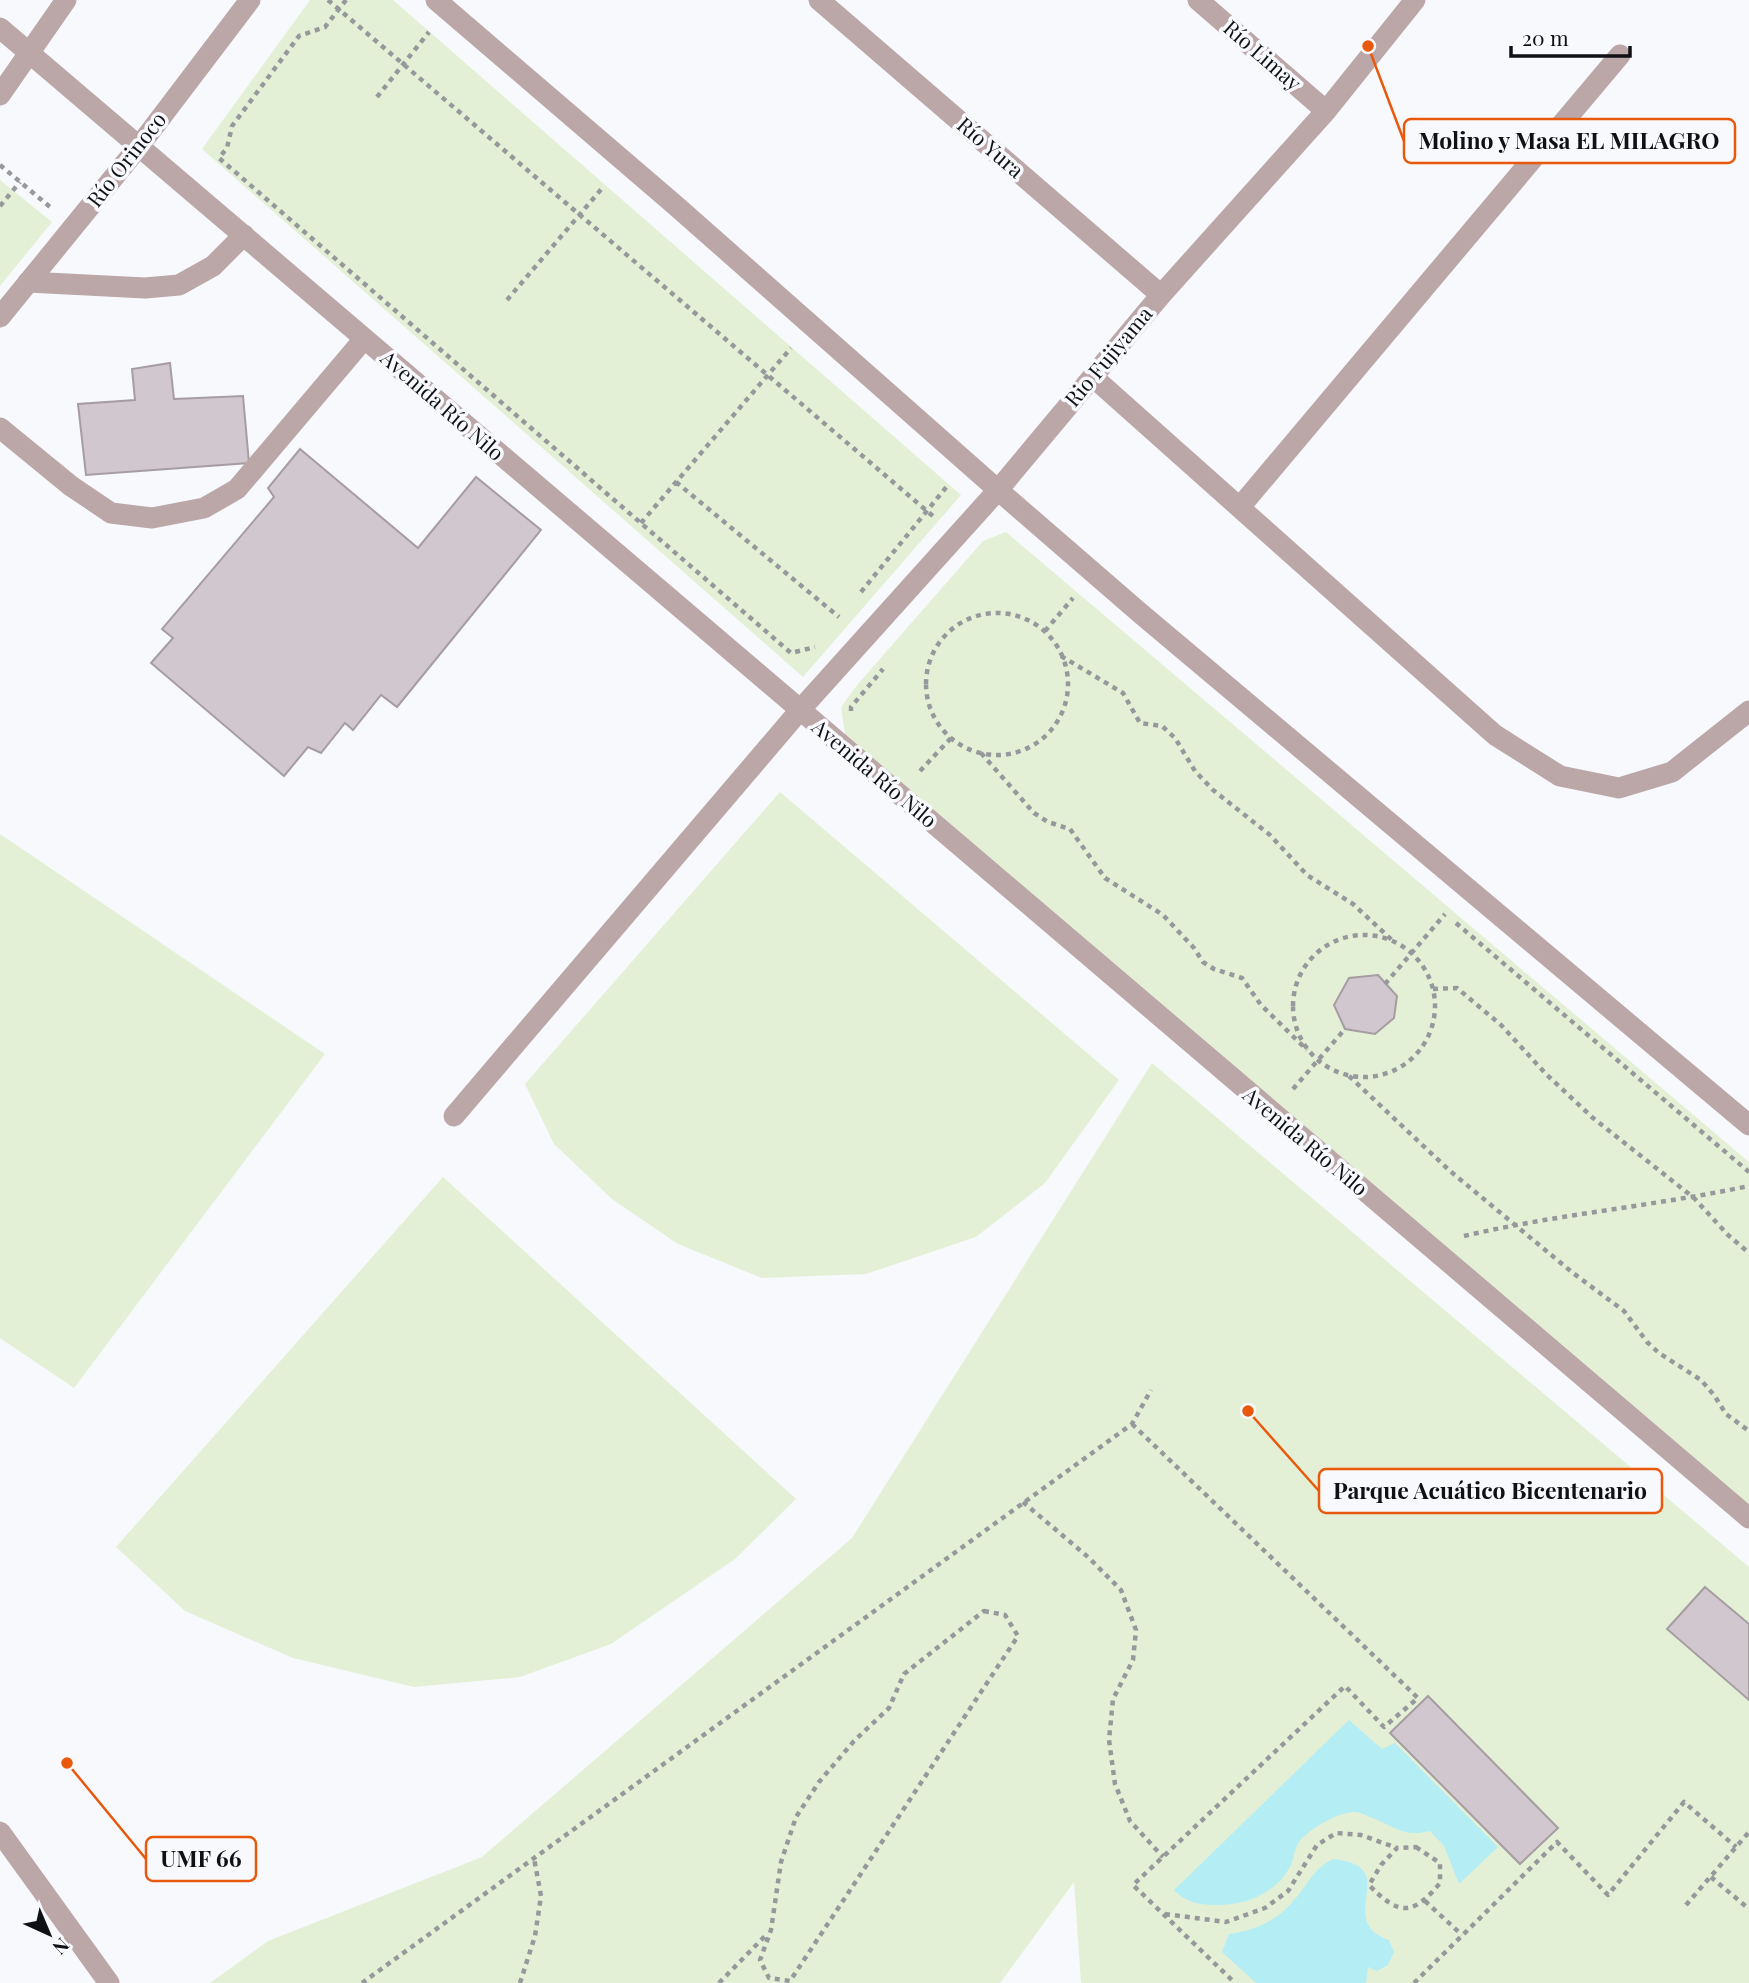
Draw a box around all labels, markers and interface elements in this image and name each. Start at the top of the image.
street label: Río Limay [1218,13,1308,96]
scale bar [1511,14,1630,58]
text: 20 m [1522,23,1569,51]
street label: Río Orinoco [80,105,171,212]
street label: Río Yura [952,110,1031,184]
callout: Molino y Masa EL MILAGRO [1404,119,1735,163]
text: Molino y Masa EL MILAGRO [1418,124,1720,155]
street label: Rio Fujiyama [1057,299,1158,412]
street label: Avenida Río Nilo [375,342,511,466]
street label: Avenida Río Nilo [806,711,944,833]
street label: Avenida Río Nilo [1237,1079,1375,1201]
callout: Parque Acuático Bicentenario [1319,1469,1662,1513]
text: Parque Acuático Bicentenario [1333,1474,1647,1505]
callout: UMF 66 [146,1837,256,1881]
text: UMF 66 [160,1842,242,1873]
north arrow [14,1899,84,1969]
text: N [47,1933,75,1961]

